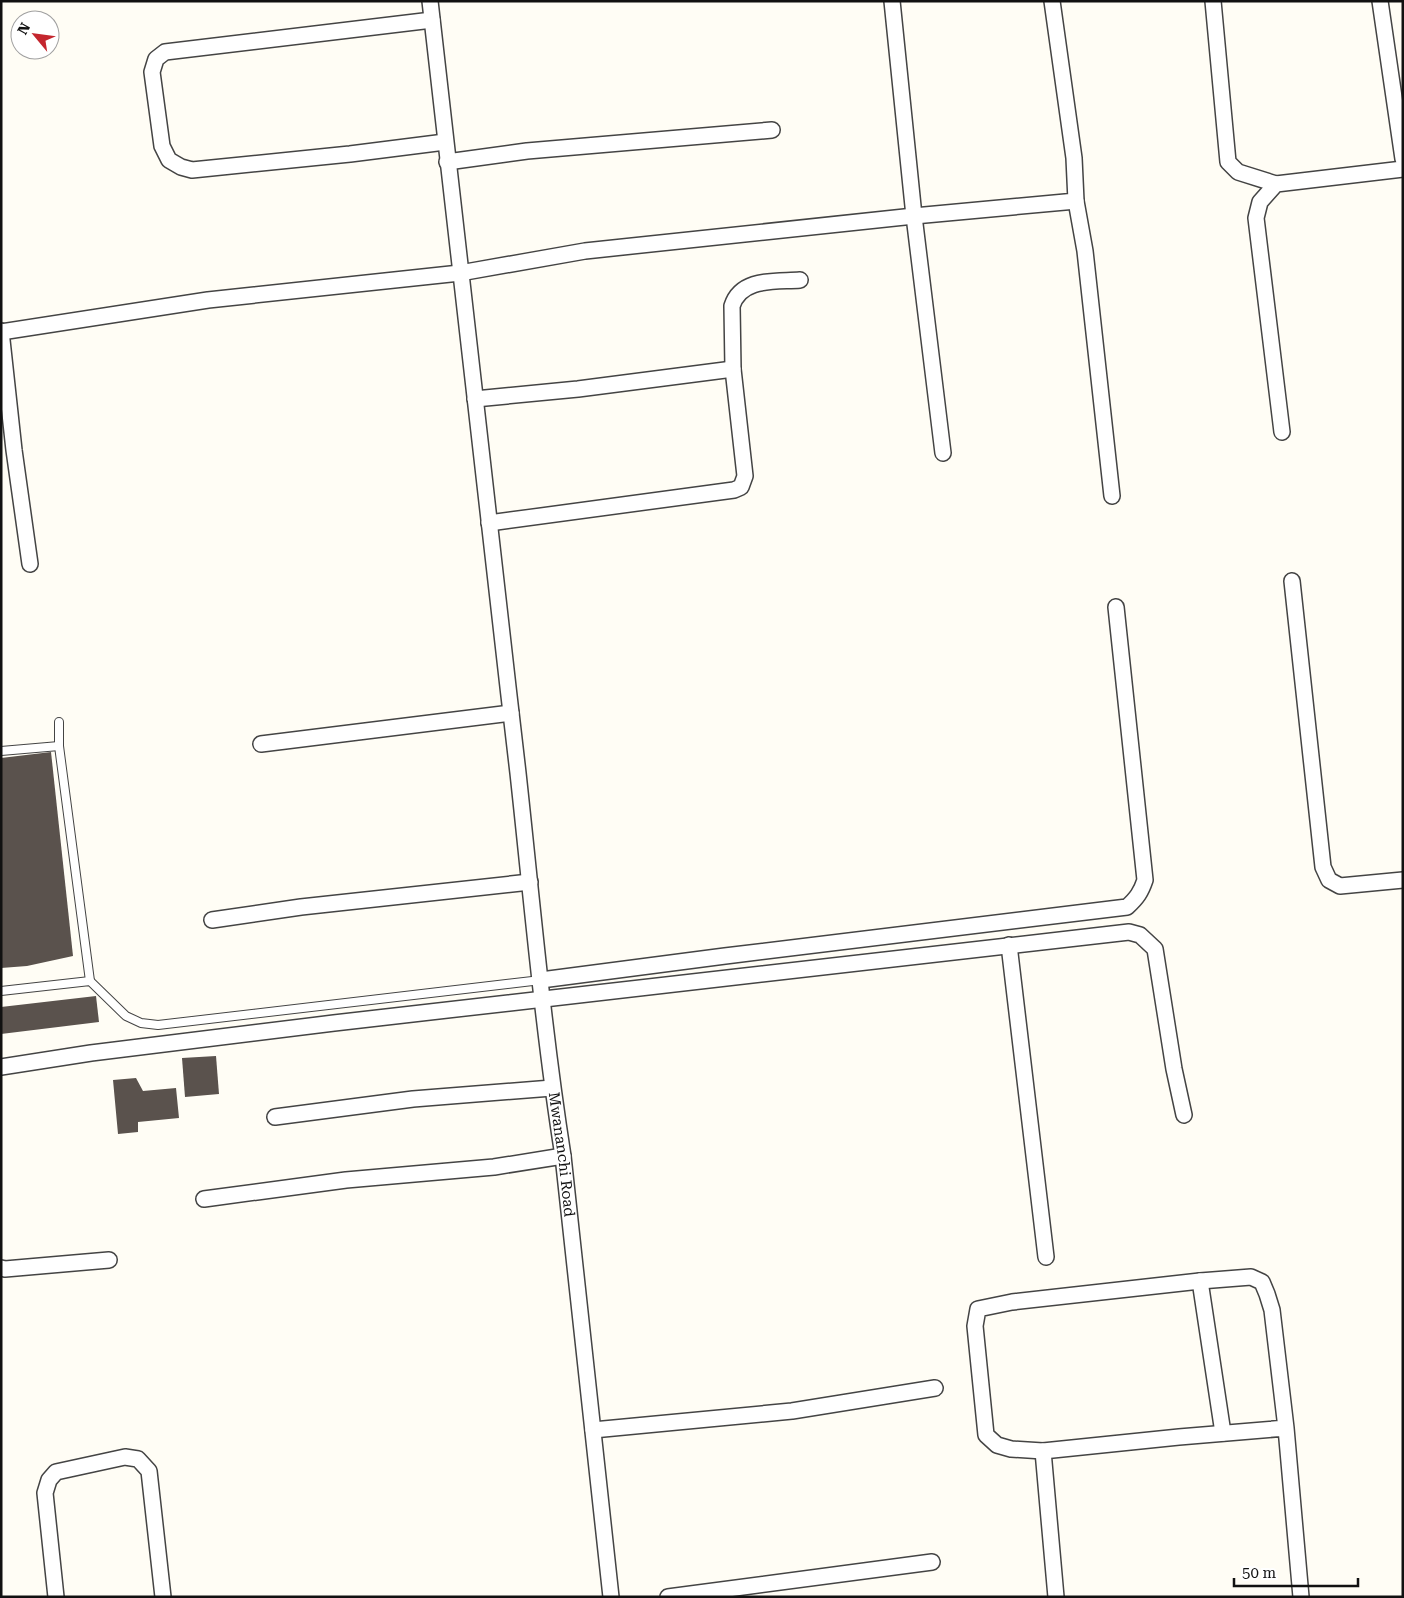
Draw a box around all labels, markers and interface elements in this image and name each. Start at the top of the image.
north arrow [10,10,60,60]
text: N [14,20,33,37]
street label: Mwananchi Road [545,1091,579,1218]
scale bar [1234,1556,1358,1588]
text: 50 m [1242,1564,1277,1582]

